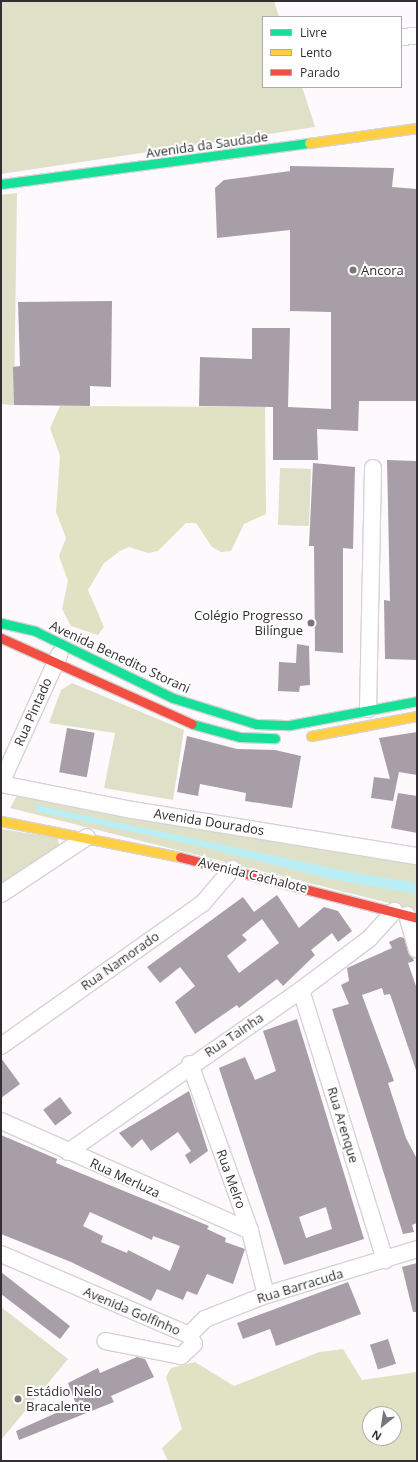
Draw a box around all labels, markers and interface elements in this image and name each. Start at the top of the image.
legend [262,16,402,88]
text: Livre [300,24,327,41]
text: Lento [300,44,332,61]
text: Parado [300,64,340,81]
street label: Avenida da Saudade [145,129,269,161]
place label: Ancora [361,262,404,278]
marker: Ancora [348,265,358,275]
place label: Colégio Progresso Bilíngue [194,608,303,639]
street label: Avenida Benedito Storani [47,618,193,696]
marker: Colégio Progresso Bilíngue [306,618,316,628]
street label: Rua Pintado [11,675,55,749]
street label: Avenida Dourados [153,806,265,838]
street label: Avenida Cachalote [197,854,309,896]
street label: Rua Namorado [78,928,162,994]
street label: Rua Tainha [202,1010,266,1060]
street label: Rua Arenque [324,1085,362,1165]
street label: Rua Melro [213,1147,249,1211]
street label: Rua Merluza [88,1155,162,1201]
street label: Rua Barracuda [255,1265,345,1307]
street label: Avenida Golfinho [81,1284,183,1338]
place label: Estádio Nelo Bracalente [26,1384,102,1415]
marker: Estádio Nelo Bracalente [13,1394,23,1404]
north arrow [362,1406,402,1446]
text: N [369,1427,384,1445]

